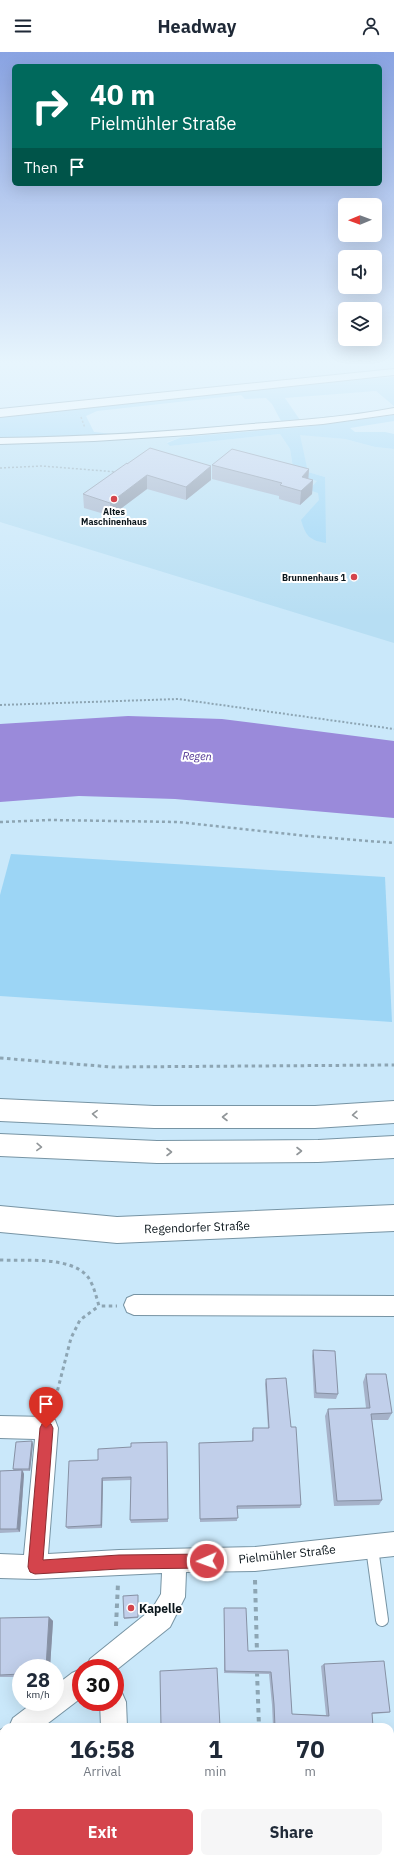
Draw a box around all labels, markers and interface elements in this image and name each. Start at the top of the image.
icon: menu [12,15,34,37]
text: Headway [158,15,236,38]
icon: person [360,15,382,37]
text: 40 m [90,76,155,113]
icon: right [24,80,76,132]
text: Pielmühler Straße [90,112,236,135]
icon: arrive [66,156,88,178]
text: Then [24,158,58,177]
north arrow [338,198,382,242]
map controls [338,198,382,346]
button: sound [338,250,382,294]
button: layers [338,302,382,346]
marker: Altes Maschinenhaus [109,494,119,504]
place label: Altes Maschinenhaus [81,506,147,527]
place label: Brunnenhaus 1 [282,572,347,583]
marker: Brunnenhaus 1 [349,572,359,582]
water label: Regen [182,749,212,763]
one-way arrow [92,1110,98,1118]
one-way arrow [352,1110,358,1119]
one-way arrow [222,1113,228,1121]
one-way arrow [36,1143,42,1151]
one-way arrow [296,1147,302,1155]
one-way arrow [166,1148,172,1156]
street label: Regendorfer Straße [144,1218,251,1236]
pin [29,1387,63,1428]
icon: arrive [35,1393,57,1415]
position arrow [186,1540,228,1582]
street label: Pielmühler Straße [238,1541,337,1567]
place label: Kapelle [139,1601,182,1616]
marker: Kapelle [126,1603,136,1613]
speed limit sign: 30 [72,1659,124,1711]
text: 28 [26,1666,50,1693]
text: km/h [26,1688,50,1701]
text: 16:58 [69,1733,135,1765]
text: 1 [208,1733,223,1765]
text: 70 [296,1733,325,1765]
text: Arrival [83,1763,121,1780]
text: min [204,1763,226,1780]
text: m [304,1763,316,1780]
button: Exit [12,1809,193,1855]
button: Share [201,1809,382,1855]

